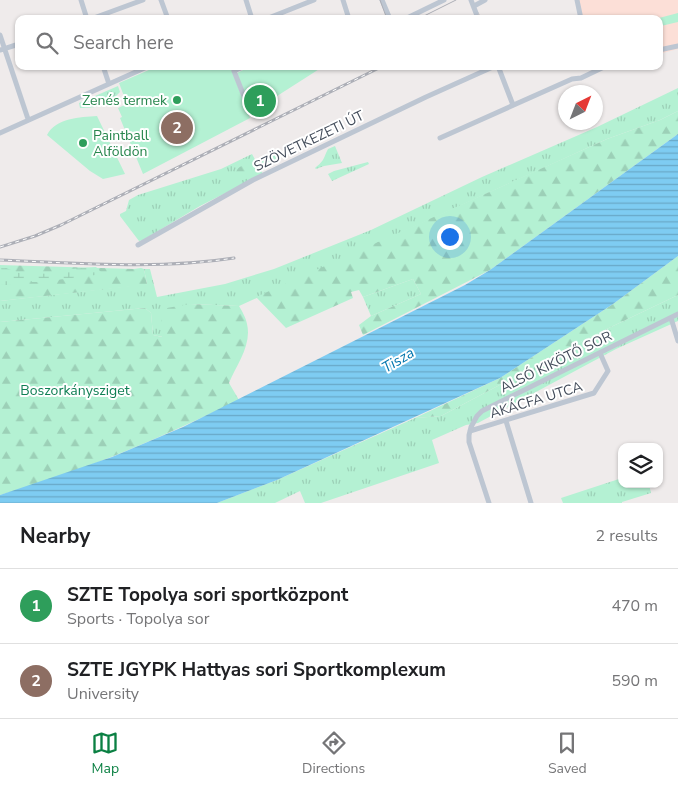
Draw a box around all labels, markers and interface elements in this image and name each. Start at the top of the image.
search box [15,15,663,70]
icon: search [33,29,61,57]
text: Search here [73,30,174,56]
pin: 1 [244,82,276,120]
north arrow [558,85,603,130]
place label: Zenés termek [82,91,168,110]
marker: Zenés termek [171,94,183,106]
street label: SZÖVETKEZETI ÚT [251,106,368,176]
pin: 2 [161,109,193,147]
place label: Paintball Alföldön [93,126,150,161]
marker: Paintball Alföldön [77,137,89,149]
your location [437,224,463,250]
street label: ALSÓ KIKÖTŐ SOR [497,327,615,397]
water label: Tisza [378,343,418,377]
street label: AKÁCFA UTCA [487,377,585,423]
park label: Boszorkánysziget [20,381,130,400]
map controls [618,443,663,488]
button: layers [618,443,663,488]
text: Nearby [20,522,90,550]
text: 2 results [596,525,658,547]
text: SZTE Topolya sori sportközpont [67,582,348,608]
text: 1 [31,595,41,617]
text: 470 m [611,595,658,617]
text: Sports · Topolya sor [67,608,209,630]
text: SZTE JGYPK Hattyas sori Sportkomplexum [67,657,446,683]
text: 2 [31,670,41,692]
text: 590 m [611,670,658,692]
text: University [67,683,139,705]
tab: Map [91,729,119,778]
tab: Directions [302,729,365,778]
tab: Saved [548,729,587,778]

